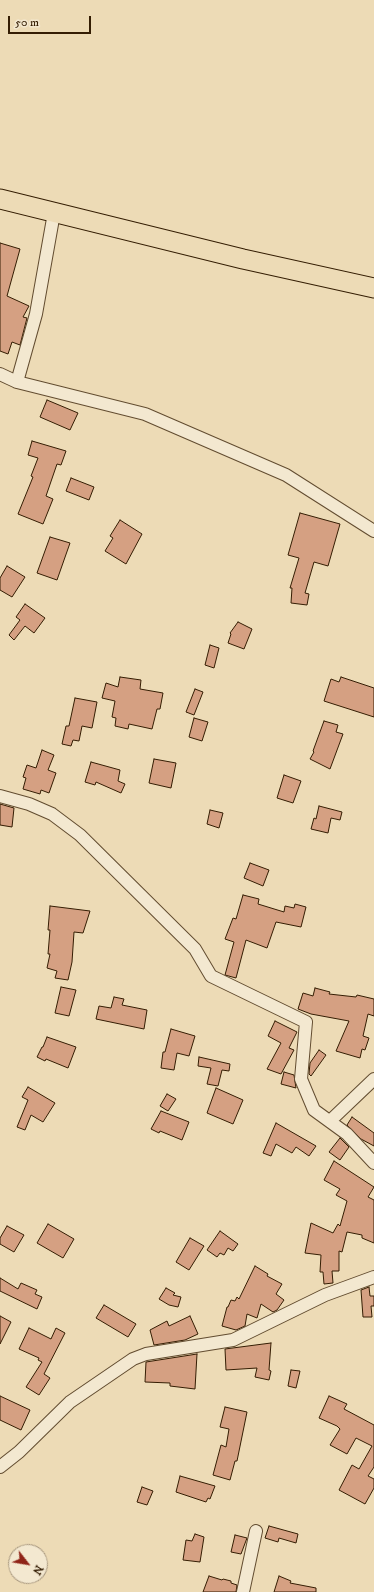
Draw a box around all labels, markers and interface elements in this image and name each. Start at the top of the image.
scale bar [10,8,93,34]
text: 50 m [15,15,39,30]
north arrow [8,1544,48,1584]
text: N [29,1562,46,1577]

